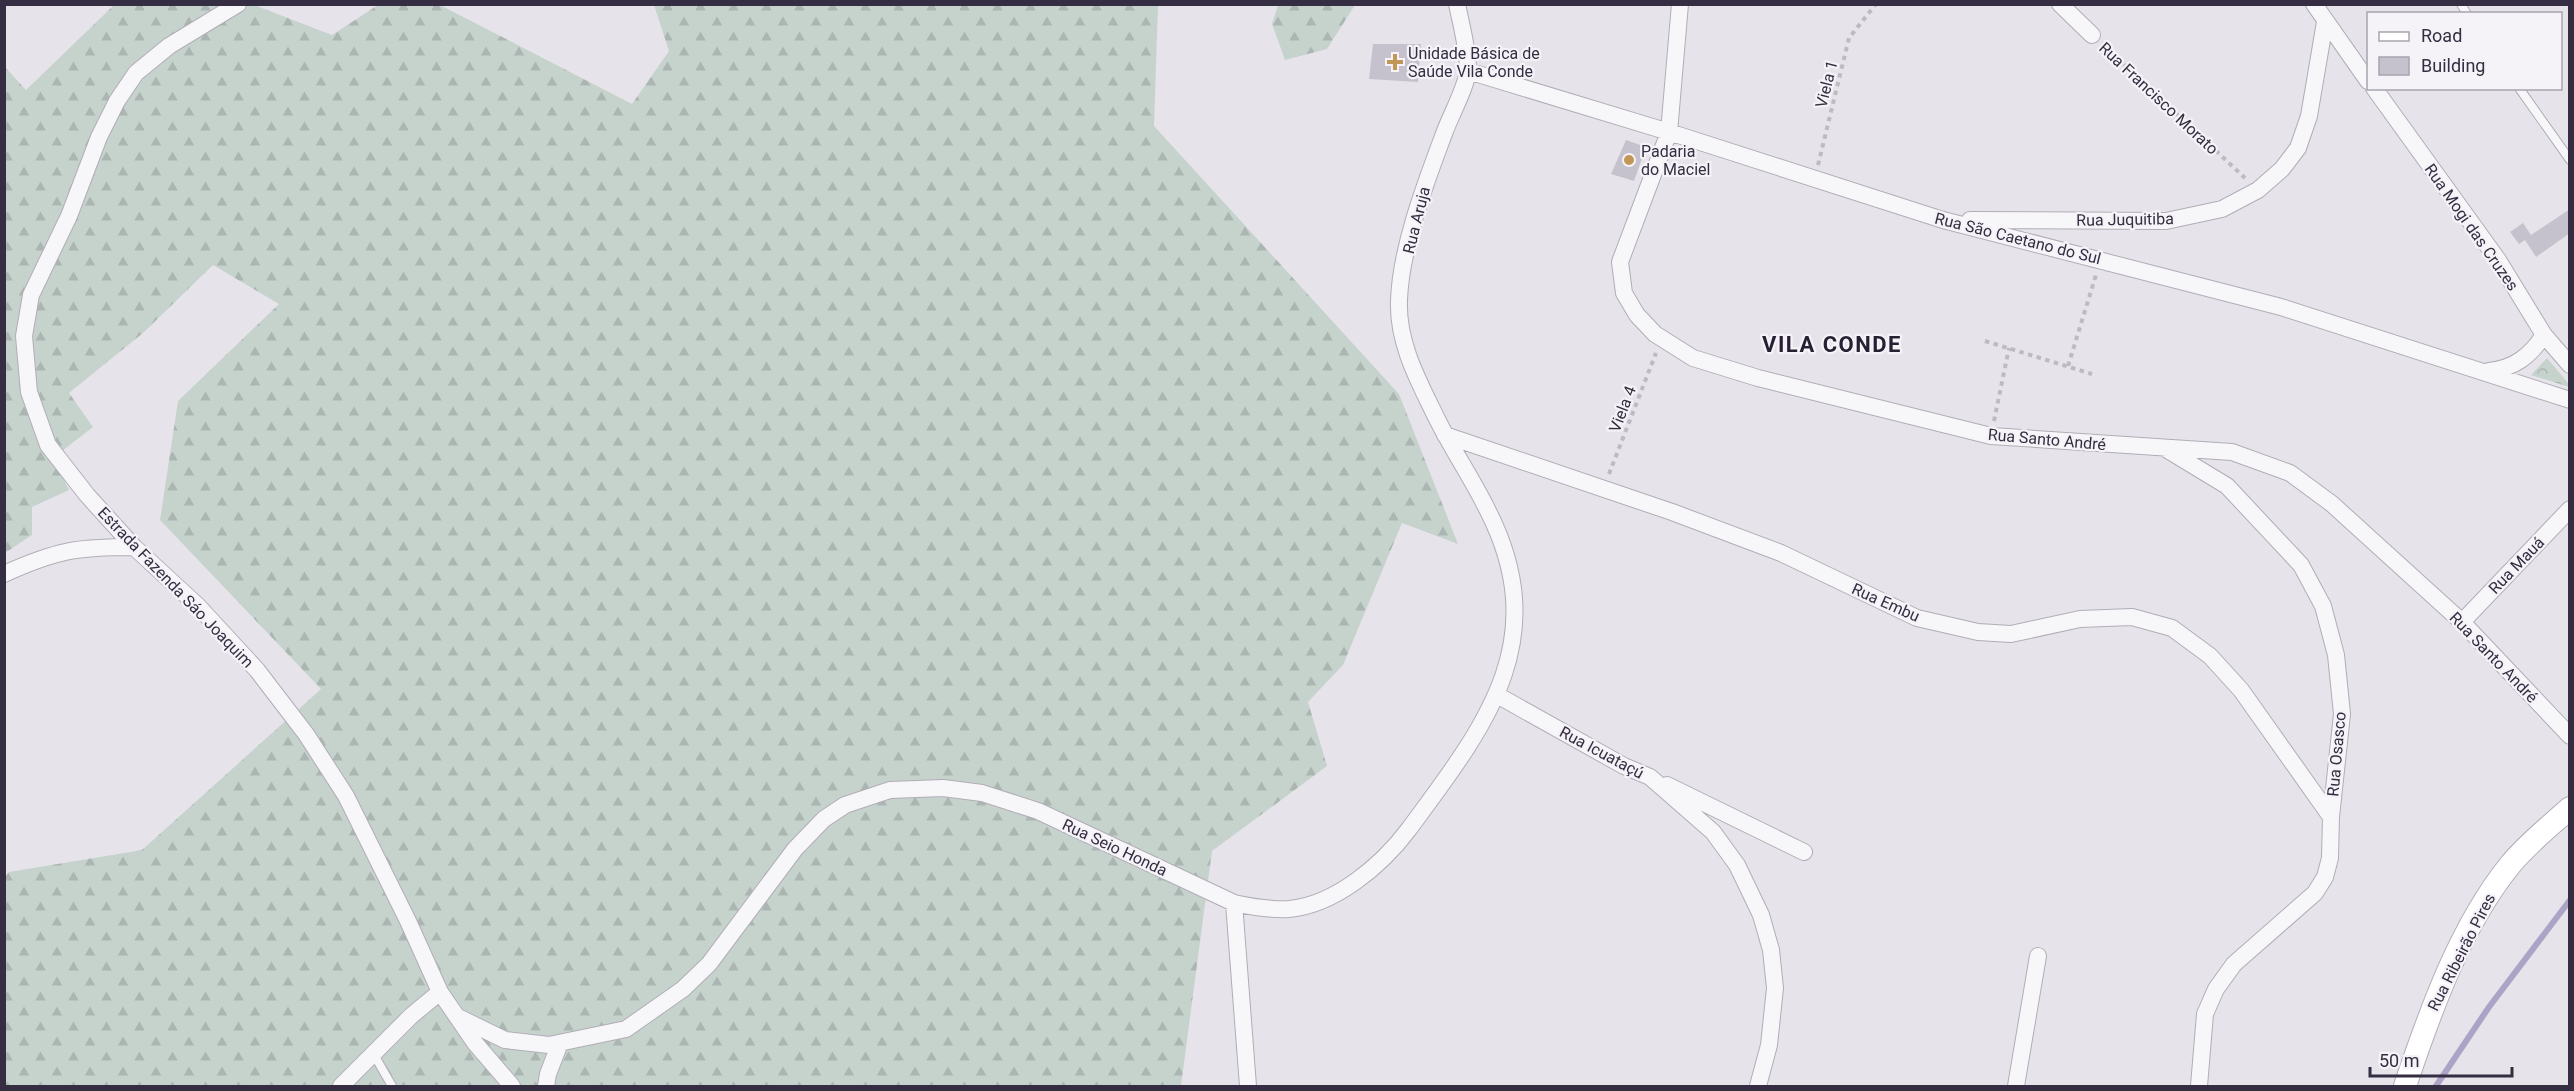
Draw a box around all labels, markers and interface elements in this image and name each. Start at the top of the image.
legend [2367,12,2562,90]
text: Road [2421,25,2462,46]
street label: Rua Francisco Morato [2095,38,2222,158]
place label: Unidade Básica de Saúde Vila Conde [1408,44,1540,81]
marker: Unidade Básica de Saúde Vila Conde [1386,53,1404,71]
text: Building [2421,55,2485,76]
street label: Viela 1 [1811,58,1842,110]
place label: Padaria do Maciel [1641,142,1710,179]
marker: Padaria do Maciel [1622,153,1636,167]
street label: Rua Mogi das Cruzes [2421,160,2523,294]
street label: Rua Aruja [1399,185,1434,256]
street label: Rua São Caetano do Sul [1933,209,2103,268]
street label: Rua Juquitiba [2076,209,2174,230]
district label: VILA CONDE [1762,332,1902,357]
street label: Viela 4 [1605,383,1640,435]
street label: Rua Santo André [1987,425,2107,454]
street label: Estrada Fazenda Sáo Joaquim [94,503,257,672]
street label: Rua Mauá [2485,533,2548,598]
street label: Rua Embu [1849,579,1923,626]
street label: Rua Santo André [2446,608,2542,707]
street label: Rua Osasco [2323,711,2350,797]
street label: Rua Icuataçú [1556,722,1647,783]
street label: Rua Seio Honda [1059,815,1170,880]
street label: Rua Ribeirão Pires [2424,890,2499,1014]
scale bar [2370,1040,2512,1078]
text: 50 m [2379,1050,2419,1071]

